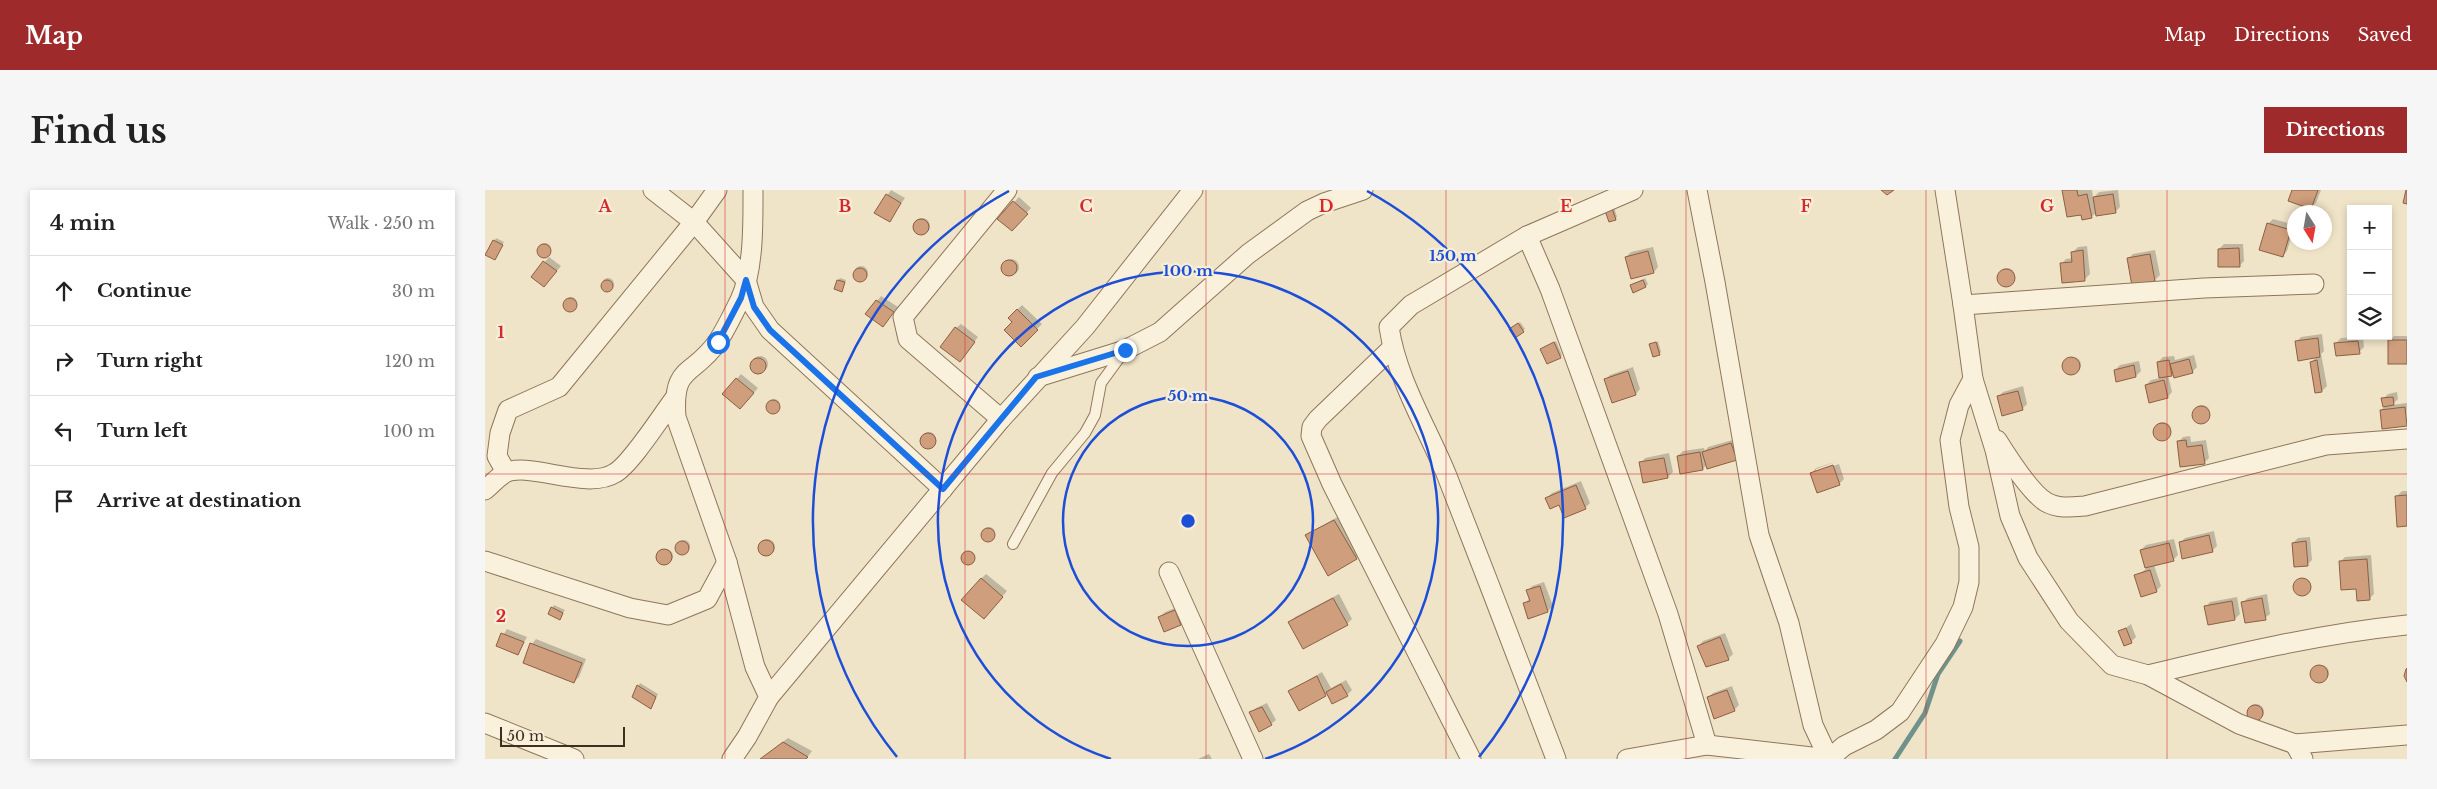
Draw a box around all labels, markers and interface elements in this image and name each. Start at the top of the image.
text: Map [25,21,83,50]
text: Map [2164,24,2206,46]
text: Directions [2234,24,2330,46]
text: Saved [2358,24,2412,46]
button: Directions [2264,107,2407,153]
text: Find us [30,109,167,152]
text: A [598,196,613,216]
text: B [839,196,852,216]
text: C [1079,196,1093,216]
text: D [1319,196,1333,216]
text: E [1560,196,1572,216]
text: F [1800,196,1812,216]
text: G [2040,196,2054,216]
north arrow [2287,205,2332,250]
map controls [2347,205,2392,340]
button: + [2347,205,2392,250]
text: 4 min [50,210,116,236]
text: Walk · 250 m [328,213,435,233]
text: 150 m [1429,246,1477,265]
button: − [2347,250,2392,295]
text: 100 m [1163,261,1213,280]
icon: ahead [50,277,78,305]
text: Continue [97,279,192,302]
text: 30 m [392,281,435,301]
button: layers [2347,295,2392,340]
text: 1 [498,322,505,342]
route start [707,331,730,354]
route end [1114,339,1137,362]
icon: right [50,347,78,375]
text: Turn right [97,349,203,372]
text: 120 m [385,351,435,371]
text: 50 m [1168,386,1209,405]
icon: left [50,417,78,445]
text: Turn left [97,419,188,442]
text: 100 m [383,421,435,441]
icon: arrive [50,487,78,515]
text: Arrive at destination [97,489,301,512]
centre of rings [1179,512,1197,530]
text: 2 [496,606,506,626]
scale bar [500,724,625,747]
text: 50 m [507,727,544,745]

